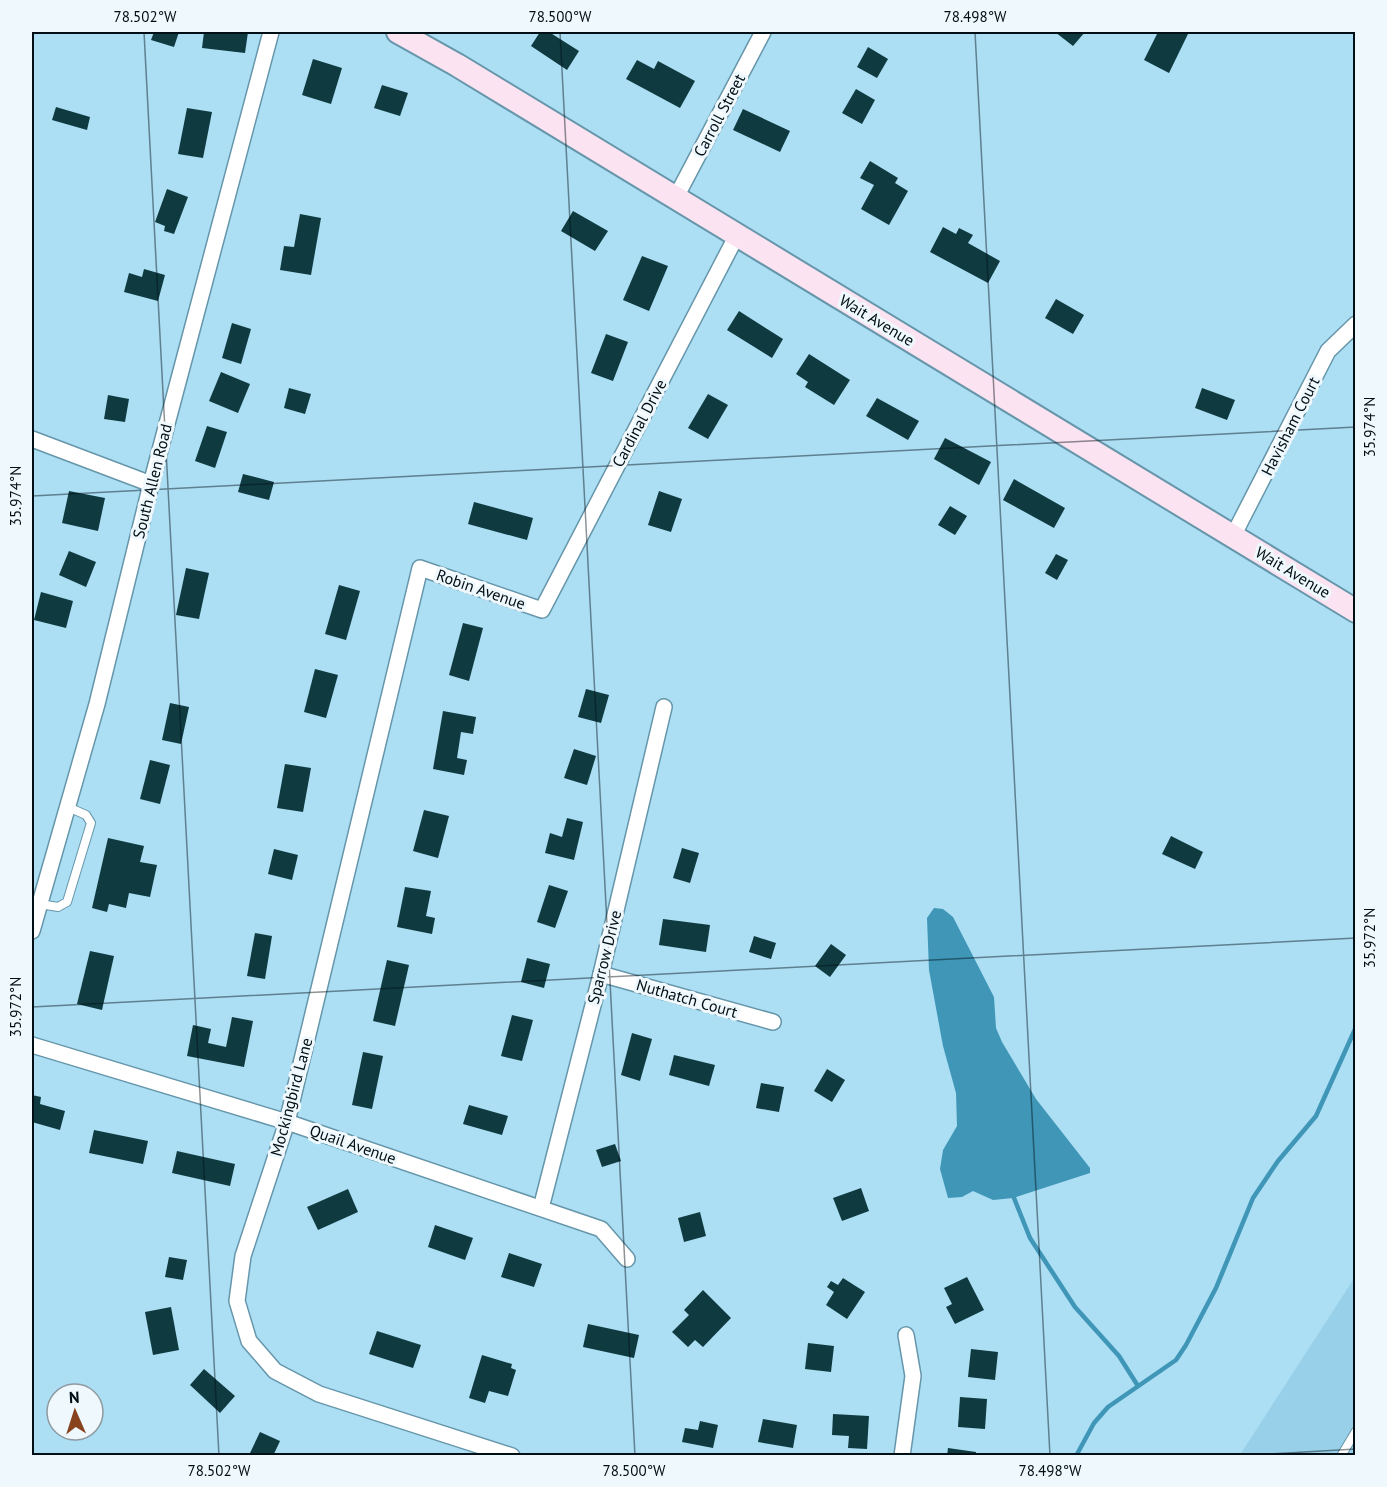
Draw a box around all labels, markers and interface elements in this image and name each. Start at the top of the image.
text: 78.502°W [114,7,177,26]
text: 78.500°W [529,7,592,26]
text: 78.498°W [944,7,1007,26]
street label: Carroll Street [689,70,749,160]
street label: Wait Avenue [836,290,918,350]
street label: Havisham Court [1256,373,1324,479]
street label: Cardinal Drive [607,376,671,470]
text: 35.974°N [1360,397,1379,457]
street label: South Allen Road [128,422,176,540]
text: 35.974°N [6,466,25,526]
street label: Wait Avenue [1252,542,1334,602]
street label: Robin Avenue [434,564,528,614]
street label: Sparrow Drive [583,908,625,1006]
text: 35.972°N [1360,908,1379,968]
street label: Nuthatch Court [634,974,740,1022]
text: 35.972°N [6,977,25,1037]
street label: Mockingbird Lane [266,1036,316,1158]
street label: Quail Avenue [307,1120,399,1168]
north arrow [45,1382,105,1442]
text: N [68,1387,80,1407]
text: 78.502°W [188,1461,251,1480]
text: 78.500°W [603,1461,666,1480]
text: 78.498°W [1019,1461,1082,1480]

